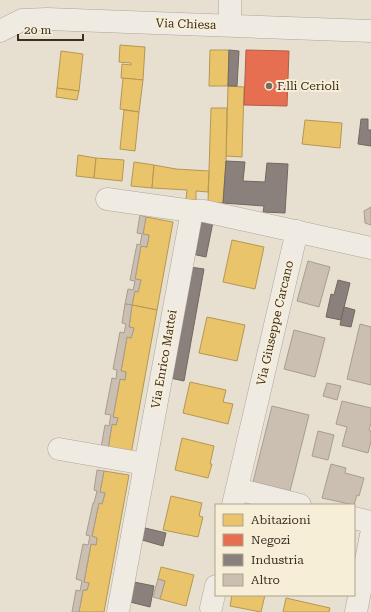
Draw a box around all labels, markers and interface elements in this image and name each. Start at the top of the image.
scale bar [18,16,83,42]
street label: Via Chiesa [155,16,217,32]
text: 20 m [24,23,51,37]
place label: F.lli Cerioli [277,79,340,93]
marker: F.lli Cerioli [264,81,274,91]
street label: Via Giuseppe Carcano [254,259,296,387]
street label: Via Enrico Mattei [148,308,180,410]
legend [215,504,355,596]
text: Abitazioni [251,513,311,527]
text: Negozi [251,533,291,547]
text: Industria [251,553,304,567]
text: Altro [251,573,280,587]

